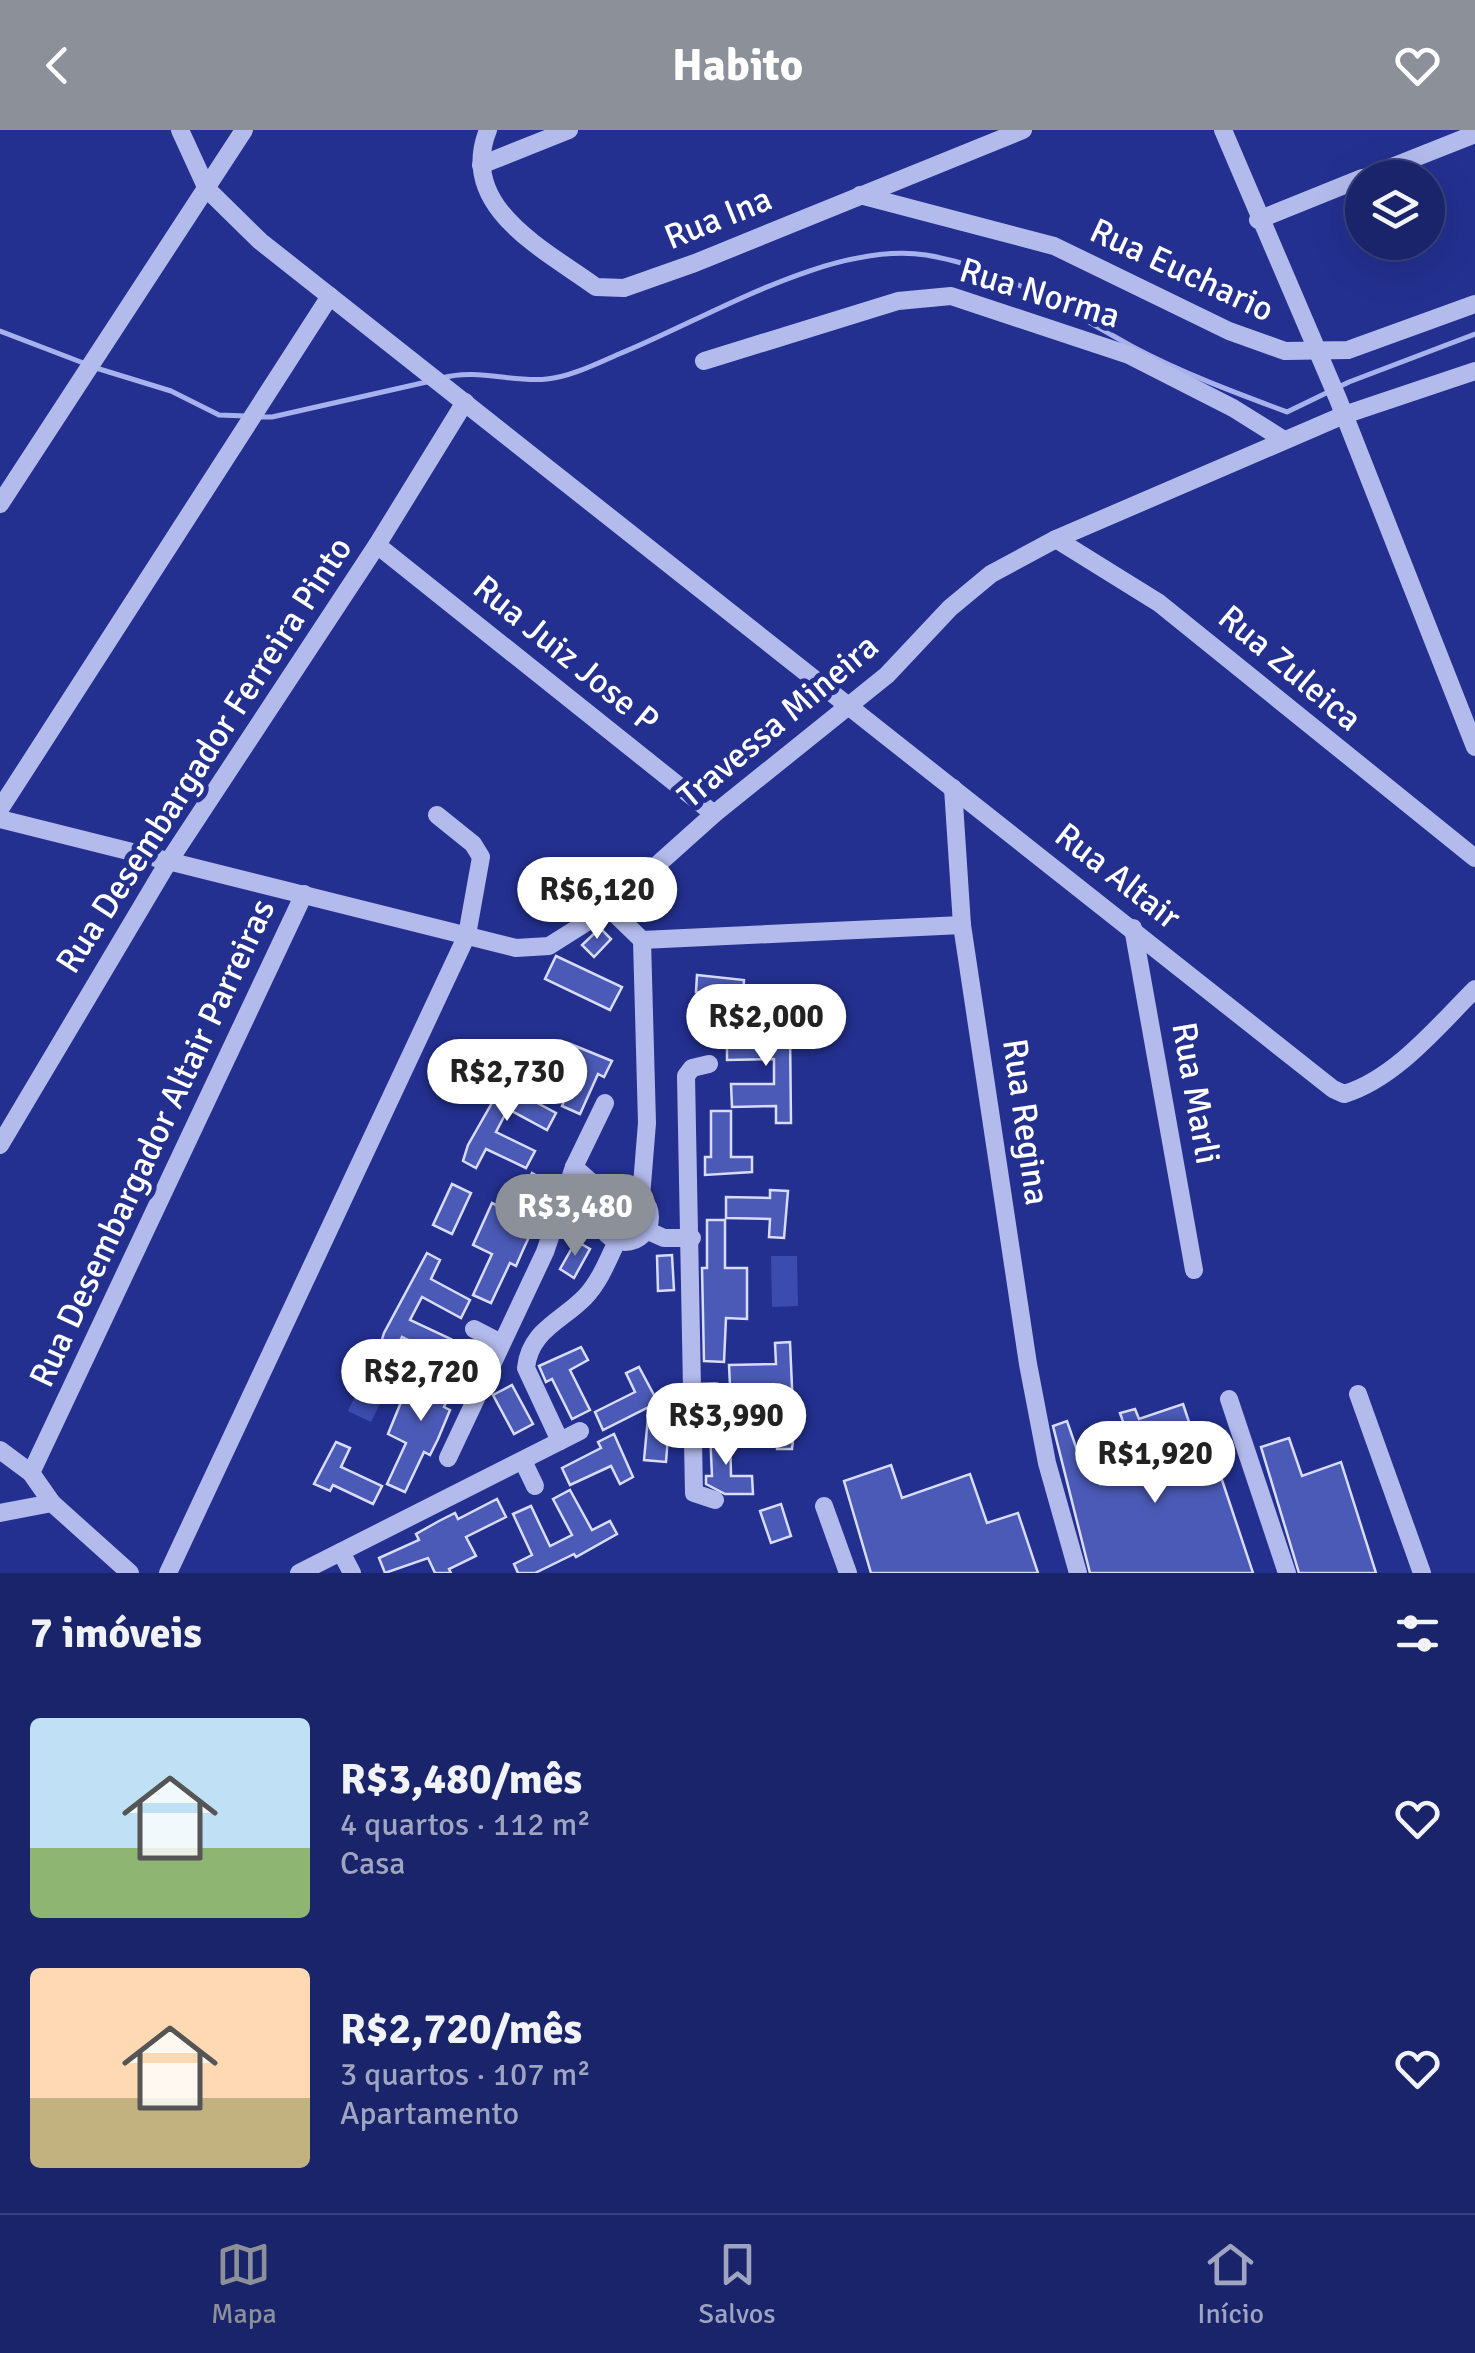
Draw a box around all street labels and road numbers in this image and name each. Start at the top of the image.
street label: Rua Ina [658,177,778,259]
street label: Rua Euchario [1083,209,1281,331]
street label: Rua Norma [955,248,1125,338]
street label: Rua Desembargador Ferreira Pinto [47,529,361,981]
street label: Rua Juiz Jose P [464,566,668,742]
street label: Rua Zuleica [1210,596,1370,740]
street label: Travessa Mineira [669,625,887,817]
street label: Rua Altair [1046,813,1190,939]
street label: Rua Desembargador Altair Parreiras [20,892,284,1394]
street label: Rua Marli [1162,1019,1230,1167]
street label: Rua Regina [993,1036,1059,1208]

